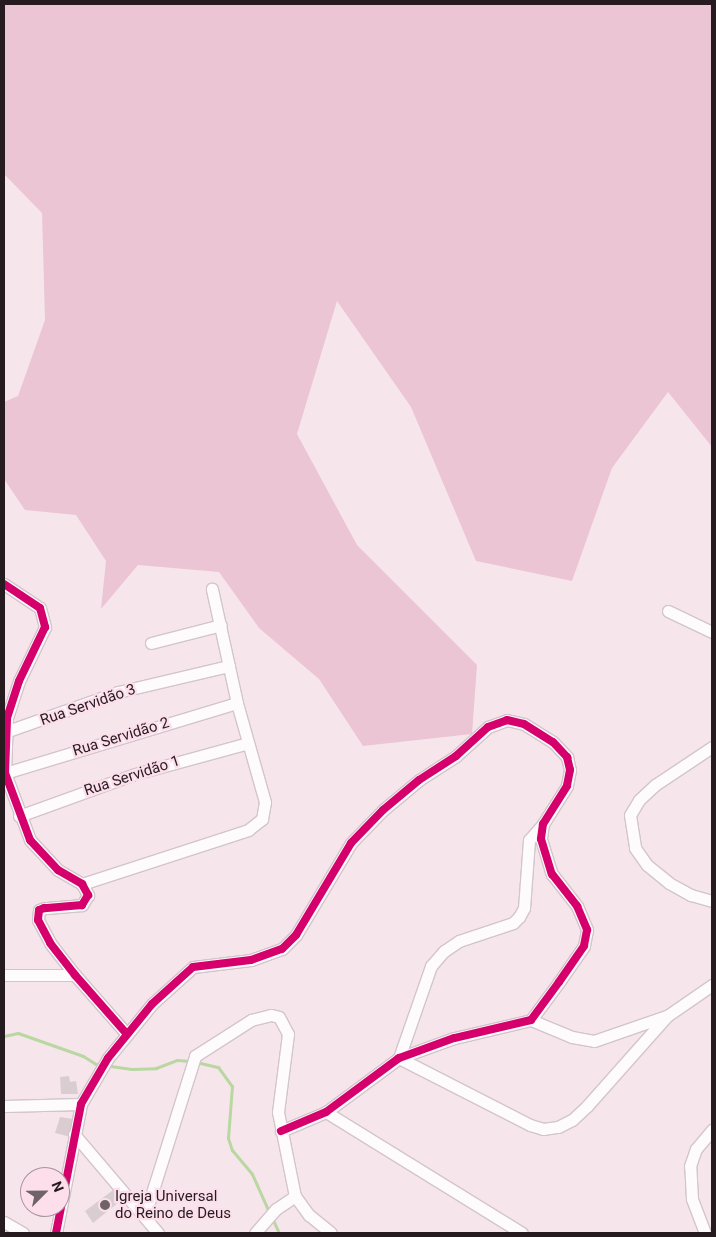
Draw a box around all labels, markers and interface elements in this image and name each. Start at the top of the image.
street label: Rua Servidão 3 [38,680,138,730]
street label: Rua Servidão 2 [71,714,171,760]
street label: Rua Servidão 1 [82,752,182,800]
north arrow [20,1167,70,1217]
text: N [49,1179,67,1194]
place label: Igreja Universal do Reino de Deus [115,1187,231,1222]
marker: Igreja Universal do Reino de Deus [99,1199,111,1211]

